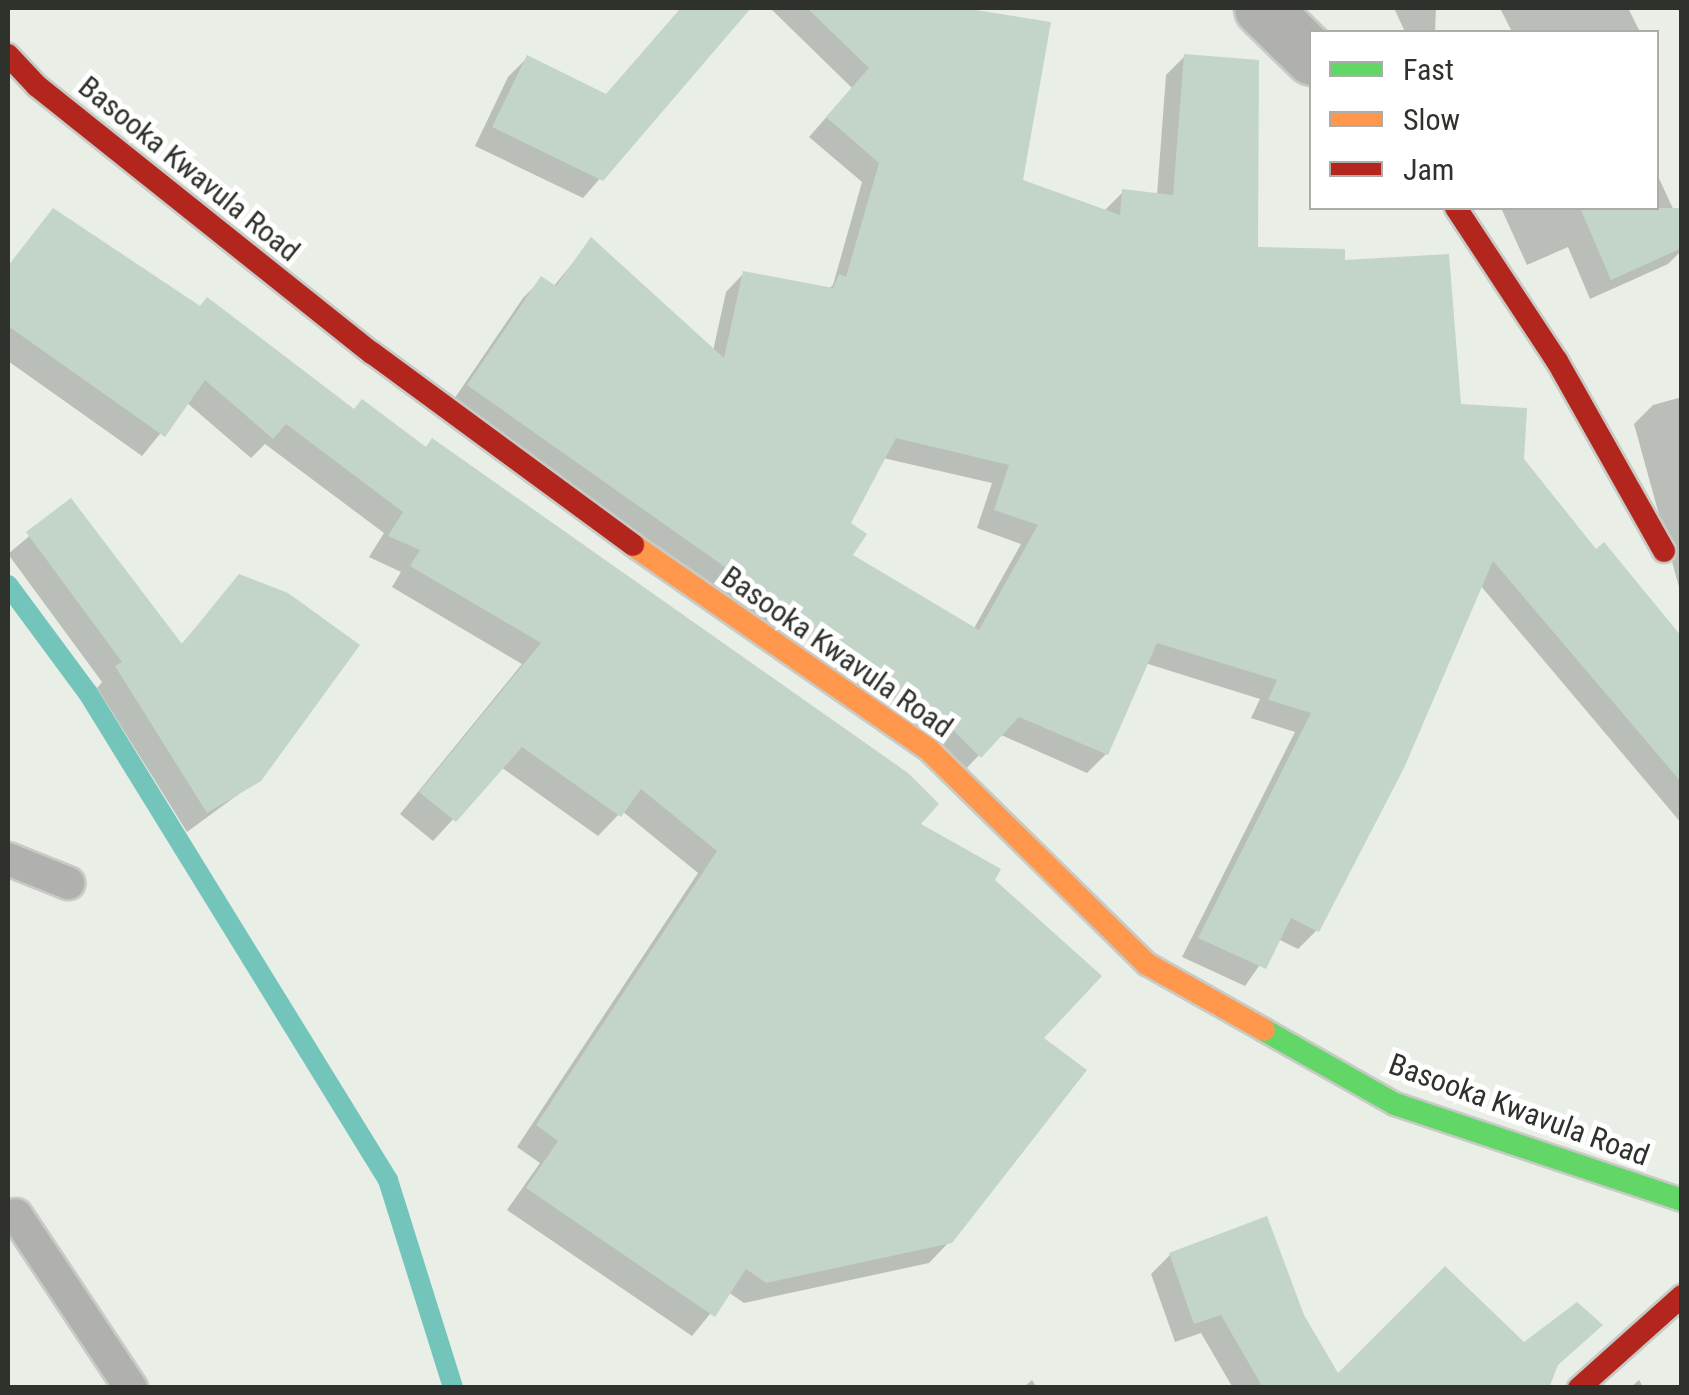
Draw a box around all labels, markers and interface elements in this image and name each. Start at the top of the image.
legend [1309,30,1659,210]
text: Fast [1403,52,1454,87]
street label: Basooka Kwavula Road [71,69,307,269]
text: Slow [1403,102,1460,137]
text: Jam [1403,152,1454,187]
street label: Basooka Kwavula Road [714,559,960,745]
street label: Basooka Kwavula Road [1384,1046,1654,1174]

